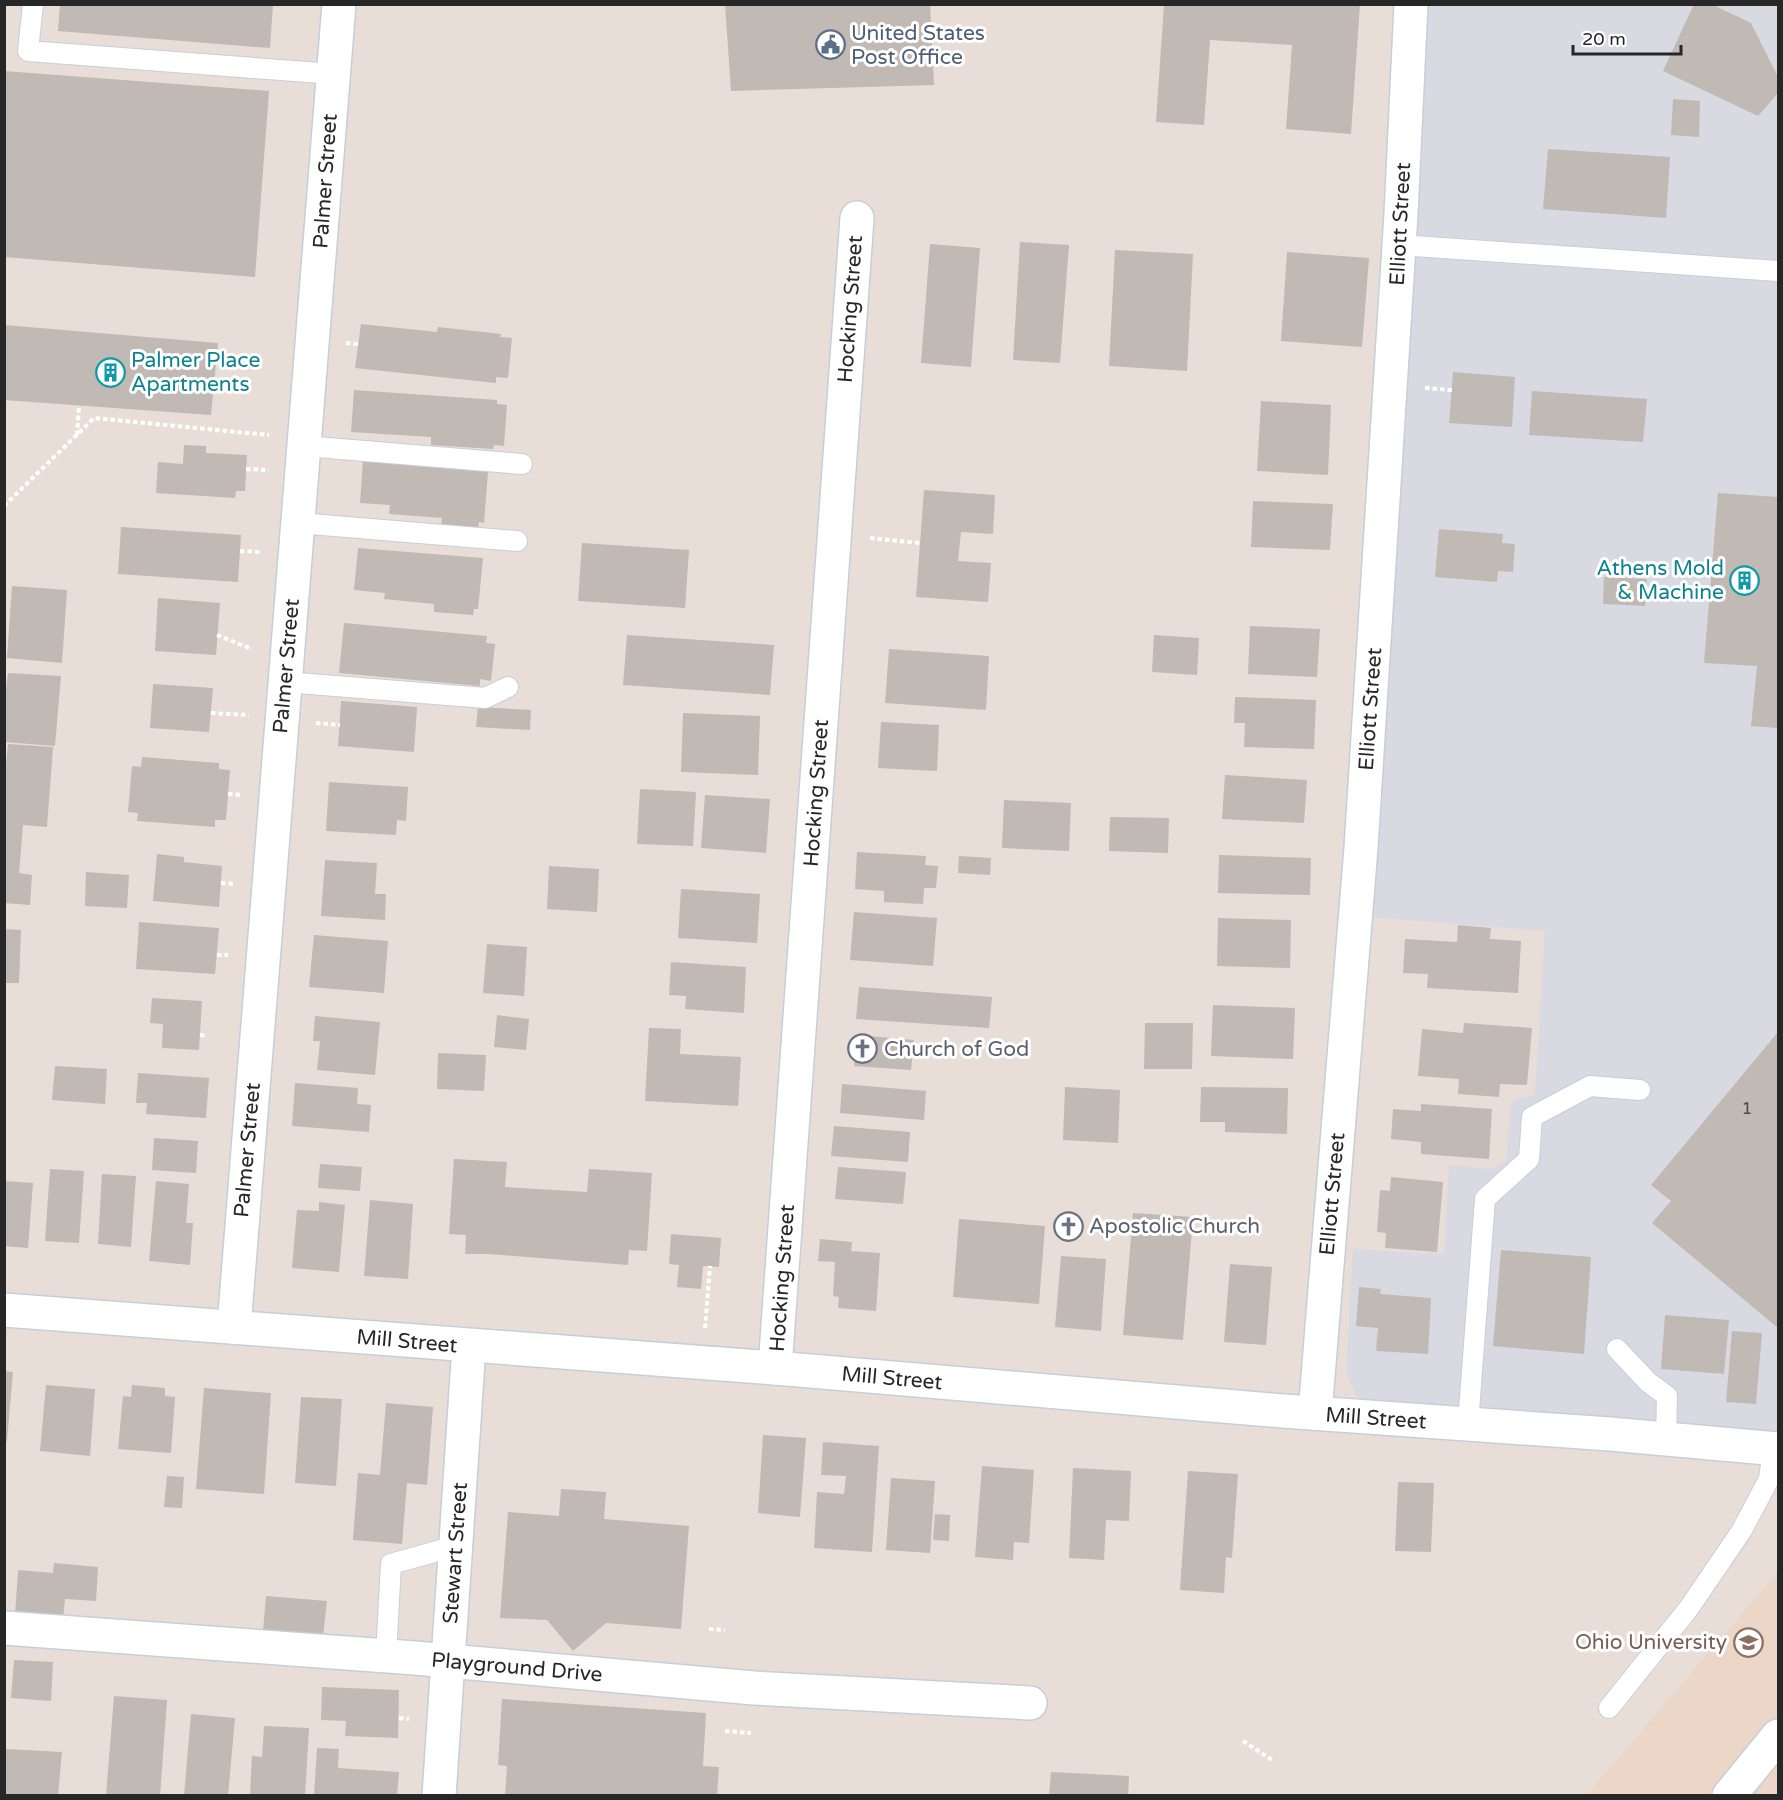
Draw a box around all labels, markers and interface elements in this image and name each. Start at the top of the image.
scale bar [1573,18,1681,56]
place label: United States Post Office [851,21,985,70]
text: 20 m [1582,28,1626,50]
public building icon: United States Post Office [814,29,846,61]
street label: Palmer Street [308,113,343,249]
street label: Elliott Street [1385,162,1416,286]
street label: Hocking Street [833,234,868,384]
place label: Palmer Place Apartments [131,348,260,397]
building icon: Palmer Place Apartments [94,356,126,388]
place label: Athens Mold & Machine [1597,556,1724,605]
building icon: Athens Mold & Machine [1729,564,1761,596]
street label: Palmer Street [268,598,305,735]
street label: Elliott Street [1354,647,1387,771]
street label: Hocking Street [799,718,834,868]
church icon: Church of God [847,1033,879,1065]
place label: Church of God [884,1037,1029,1062]
street label: Palmer Street [229,1082,266,1219]
house number: 1 [1741,1097,1753,1119]
street label: Elliott Street [1315,1132,1350,1257]
street label: Hocking Street [765,1203,800,1353]
church icon: Apostolic Church [1052,1210,1084,1242]
place label: Apostolic Church [1089,1214,1260,1239]
street label: Mill Street [355,1325,458,1358]
street label: Mill Street [840,1362,943,1395]
street label: Mill Street [1325,1402,1427,1434]
street label: Stewart Street [438,1481,473,1625]
school or university icon: Ohio University [1732,1626,1764,1658]
place label: Ohio University [1575,1630,1727,1655]
street label: Playground Drive [430,1648,604,1687]

